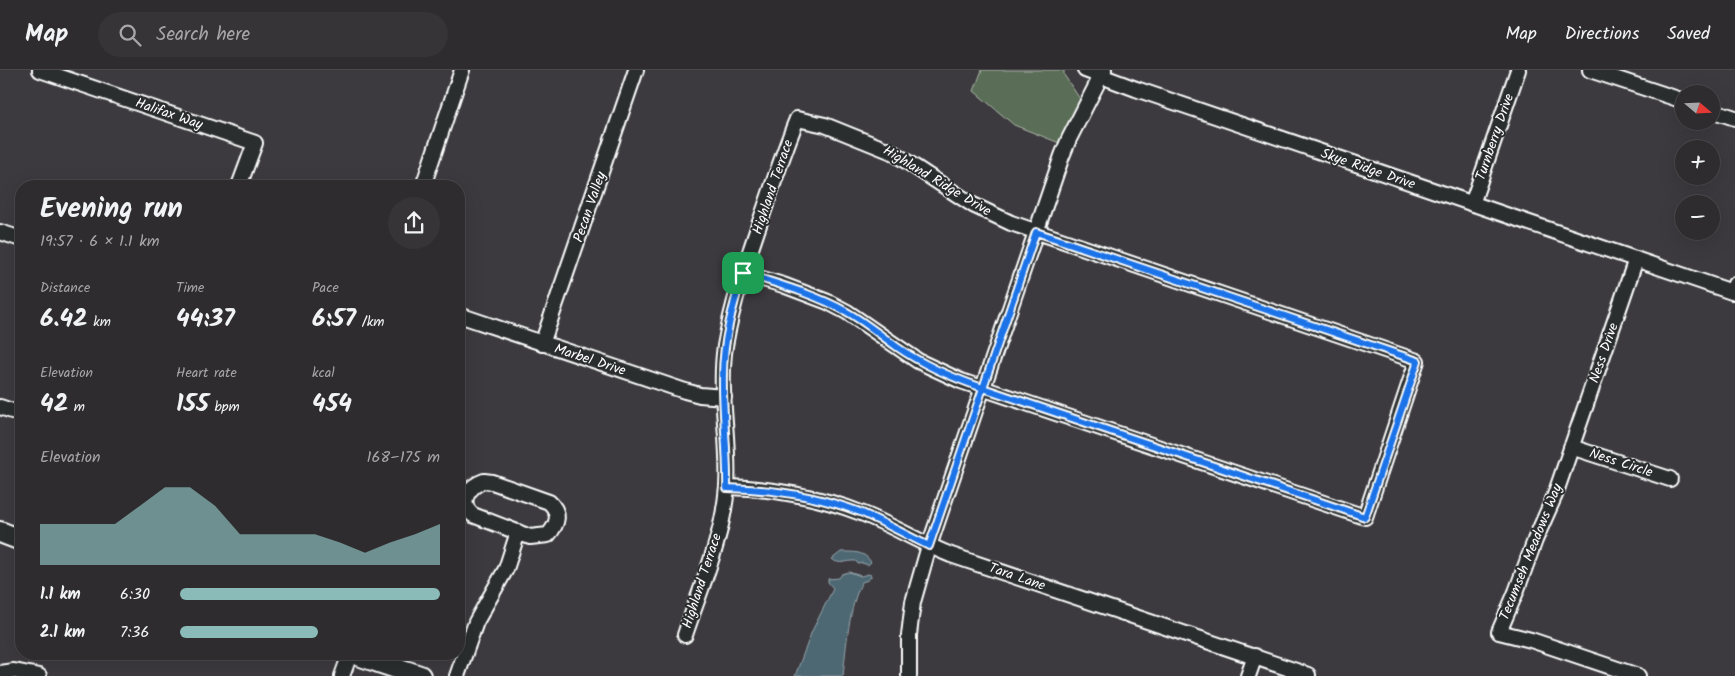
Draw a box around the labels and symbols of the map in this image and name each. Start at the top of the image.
north arrow [1675,85,1720,130]
street label: Turnberry Drive [1470,90,1520,183]
street label: Halifax Way [132,92,206,136]
street label: Highland Terrace [746,136,800,237]
street label: Highland Ridge Drive [879,140,996,223]
street label: Skye Ridge Drive [1318,143,1419,196]
street label: Pecan Valley [568,168,613,245]
pin [722,252,764,294]
street label: Ness Drive [1583,319,1625,386]
street label: Marbel Drive [551,338,629,382]
street label: Ness Circle [1586,442,1656,484]
street label: Tecumseh Meadows Way [1494,480,1569,624]
street label: Highland Terrace [676,530,728,632]
street label: Tara Lane [986,557,1049,597]

